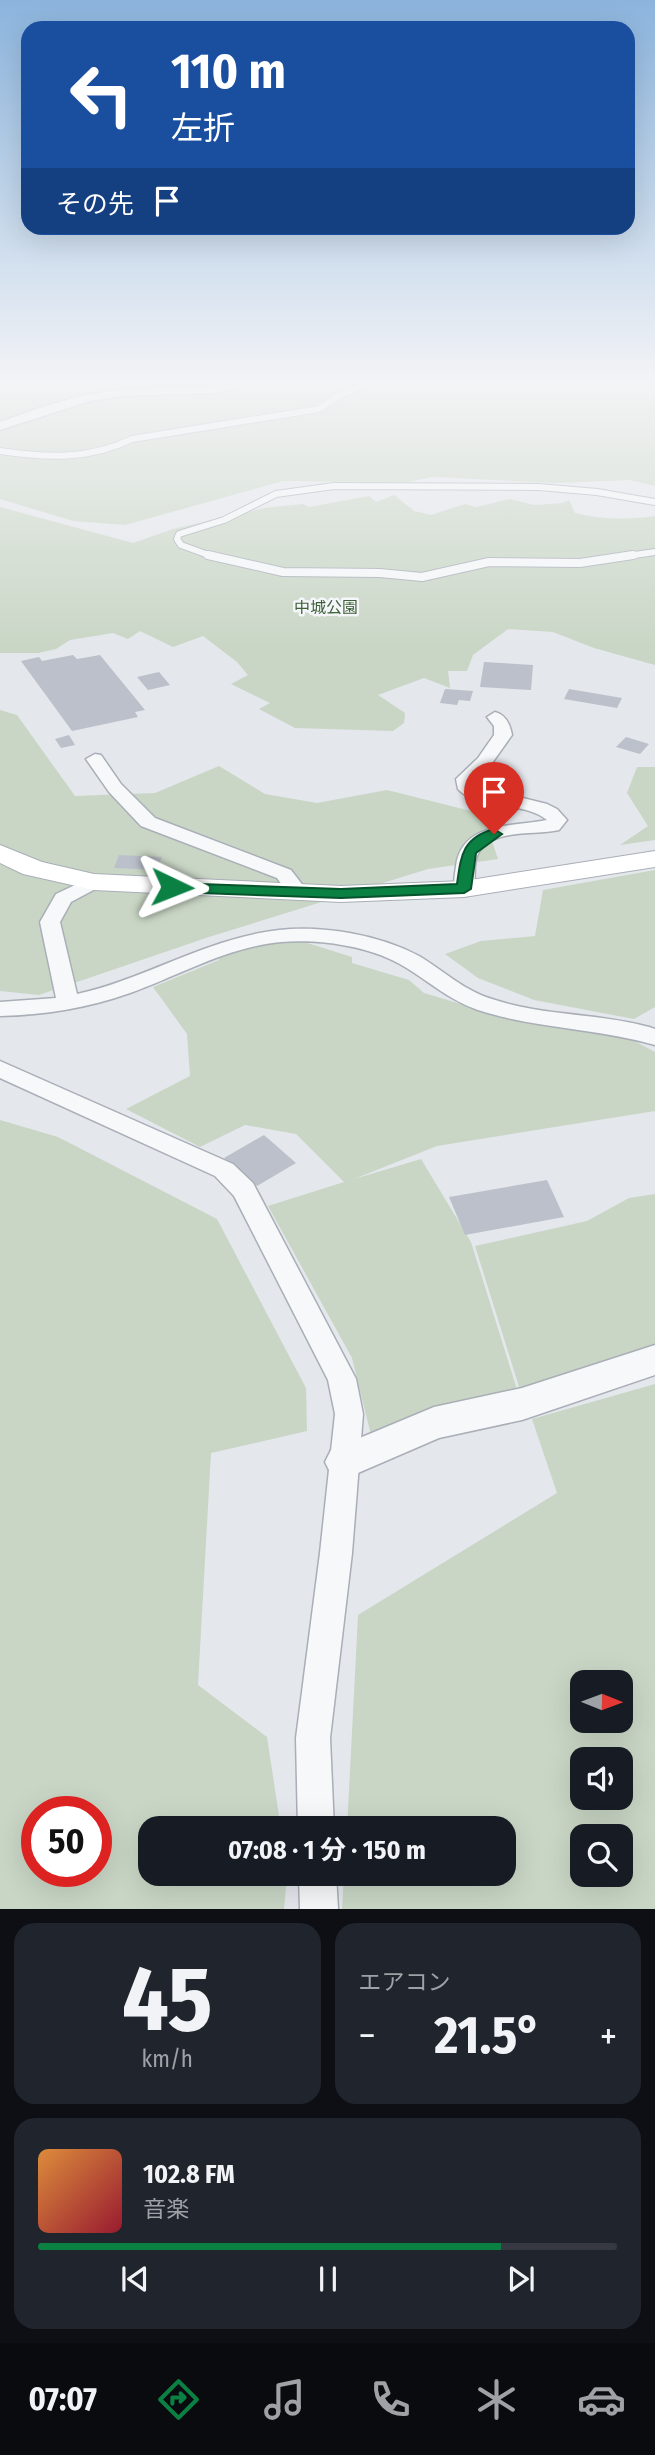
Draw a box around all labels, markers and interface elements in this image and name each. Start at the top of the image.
text: 110 m [171,42,286,101]
icon: left [56,49,147,140]
text: 左折 [171,109,235,147]
icon: arrive [148,182,186,220]
text: その先 [56,189,134,220]
park label: 中城公園 [294,598,358,617]
pin [464,762,524,834]
icon: arrive [475,773,513,811]
position arrow [135,850,209,924]
north arrow [570,1670,634,1732]
map controls [570,1670,633,1887]
button: sound [570,1747,633,1810]
speed limit sign: 50 [21,1796,112,1887]
button: search [570,1824,633,1887]
text: 07:08 · 1 分 · 150 m [228,1835,426,1866]
text: 45 [122,1945,213,2054]
text: エアコン [359,1968,451,1996]
text: 21.5° [434,2004,541,2067]
text: − [359,2013,376,2059]
text: + [600,2013,617,2059]
text: km/h [142,2045,193,2073]
text: 102.8 FM [143,2159,235,2190]
text: 音楽 [143,2195,189,2223]
icon: previous [116,2260,154,2298]
icon: pause [309,2260,347,2298]
icon: next [502,2260,540,2298]
icon: directions [154,2375,203,2424]
icon: music [260,2375,309,2424]
icon: phone [366,2375,415,2424]
icon: climate [472,2375,521,2424]
icon: car [577,2375,626,2424]
text: 07:07 [28,2380,97,2418]

